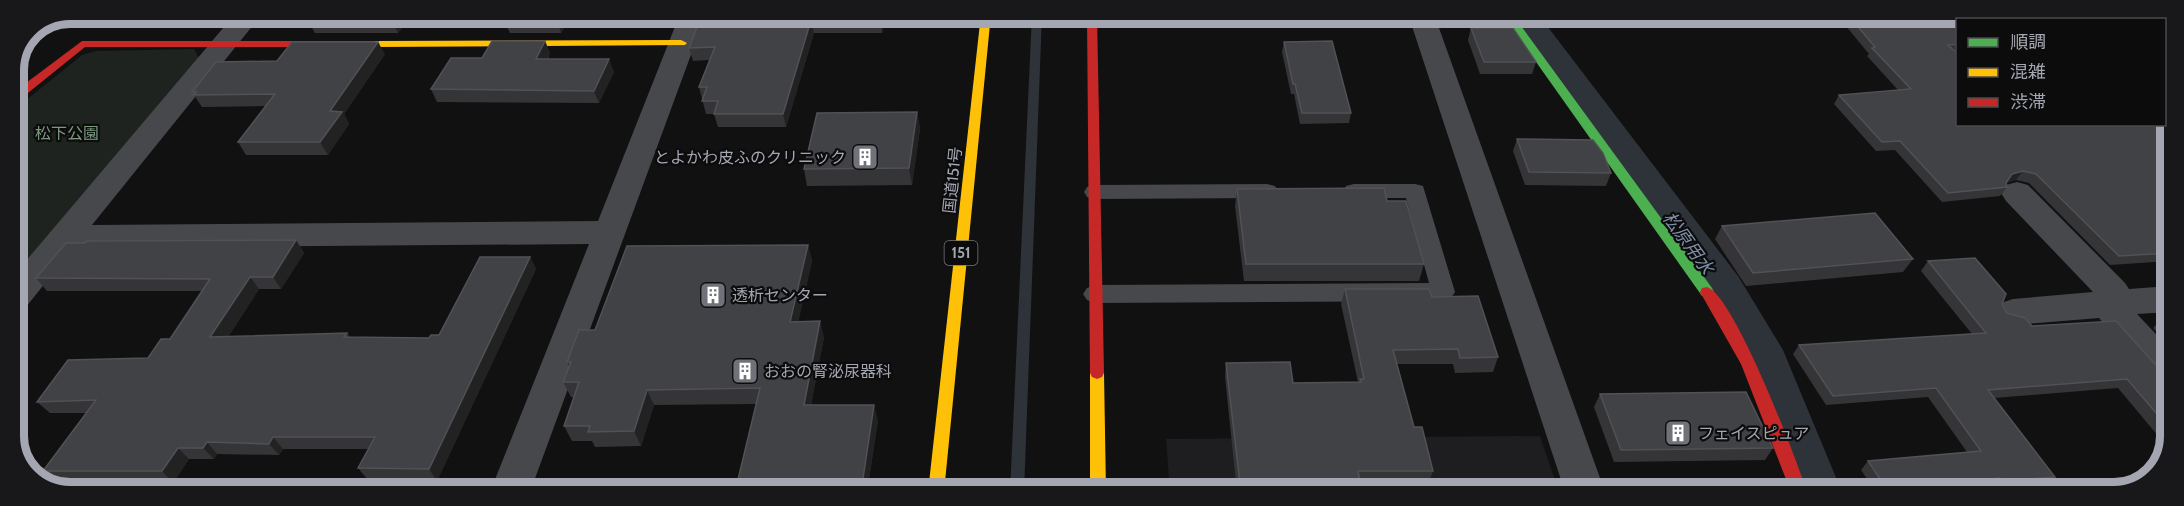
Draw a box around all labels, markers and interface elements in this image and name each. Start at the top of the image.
legend [1956,18,2166,126]
text: 順調 [2010,31,2046,53]
text: 混雑 [2010,61,2046,83]
text: 渋滞 [2010,91,2046,113]
park label: 松下公園 [35,124,99,143]
building icon: とよかわ皮ふのクリニック [850,142,880,172]
street label: 国道151号 [940,146,965,214]
place label: とよかわ皮ふのクリニック [654,148,846,167]
water label: 松原用水 [1658,207,1719,280]
road number: 151 [944,241,978,265]
building icon: 透析センター [698,280,728,310]
place label: 透析センター [732,286,828,305]
building icon: おおの腎泌尿器科 [730,356,760,386]
place label: おおの腎泌尿器科 [764,362,892,381]
building icon: フェイスピュア [1663,418,1693,448]
place label: フェイスピュア [1698,424,1809,443]

